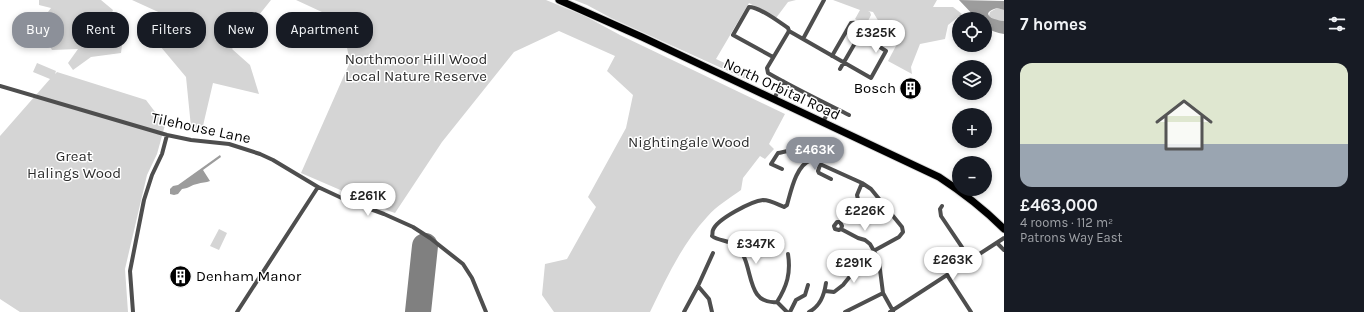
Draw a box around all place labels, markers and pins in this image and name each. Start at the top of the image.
pin: £325K [848,20,904,54]
building icon: Bosch [898,75,924,101]
place label: Bosch [854,79,896,97]
pin: £463K [787,137,843,171]
pin: £261K [340,183,396,217]
pin: £226K [837,198,893,232]
pin: £347K [728,231,784,265]
pin: £263K [925,247,981,281]
pin: £291K [826,250,882,284]
building icon: Denham Manor [168,263,194,289]
place label: Denham Manor [196,267,302,285]

